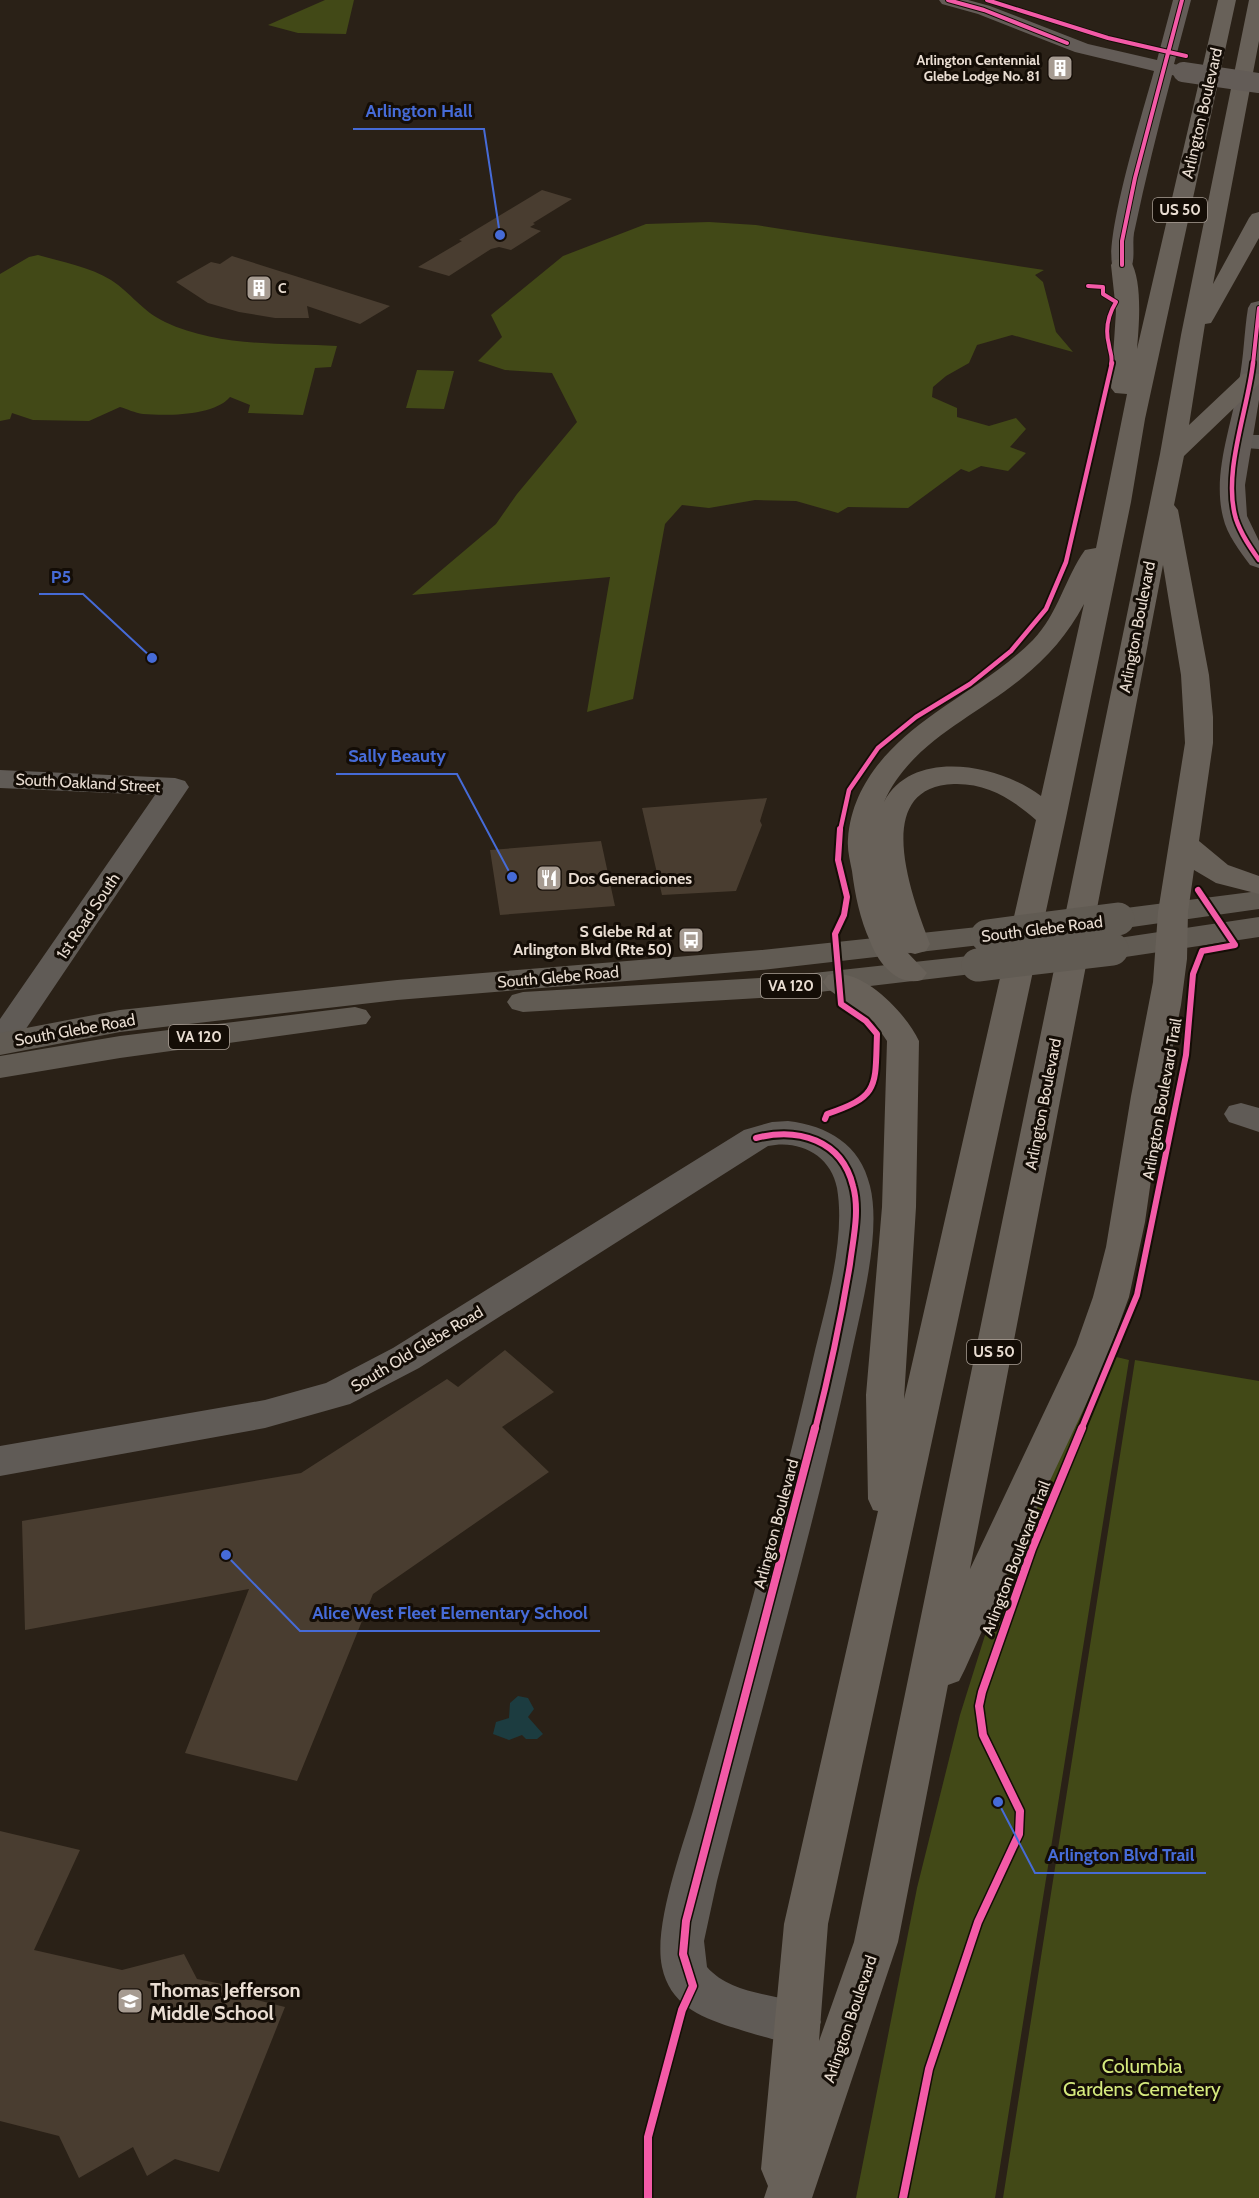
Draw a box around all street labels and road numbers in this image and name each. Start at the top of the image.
street label: Arlington Boulevard [1178,46,1226,180]
road number: US 50 [1153,198,1207,222]
street label: Arlington Boulevard [1115,560,1159,694]
street label: South Oakland Street [15,770,162,796]
street label: 1st Road South [52,869,124,963]
street label: South Glebe Road [980,912,1104,946]
street label: South Glebe Road [496,962,620,992]
road number: VA 120 [761,974,821,998]
street label: South Glebe Road [13,1010,137,1050]
street label: Arlington Boulevard Trail [1138,1016,1186,1181]
road number: VA 120 [169,1025,229,1049]
street label: Arlington Boulevard [1021,1037,1065,1171]
street label: South Old Glebe Road [348,1302,486,1396]
road number: US 50 [967,1340,1021,1364]
street label: Arlington Boulevard [750,1457,802,1591]
street label: Arlington Boulevard Trail [978,1478,1054,1638]
street label: Arlington Boulevard [819,1953,881,2085]

